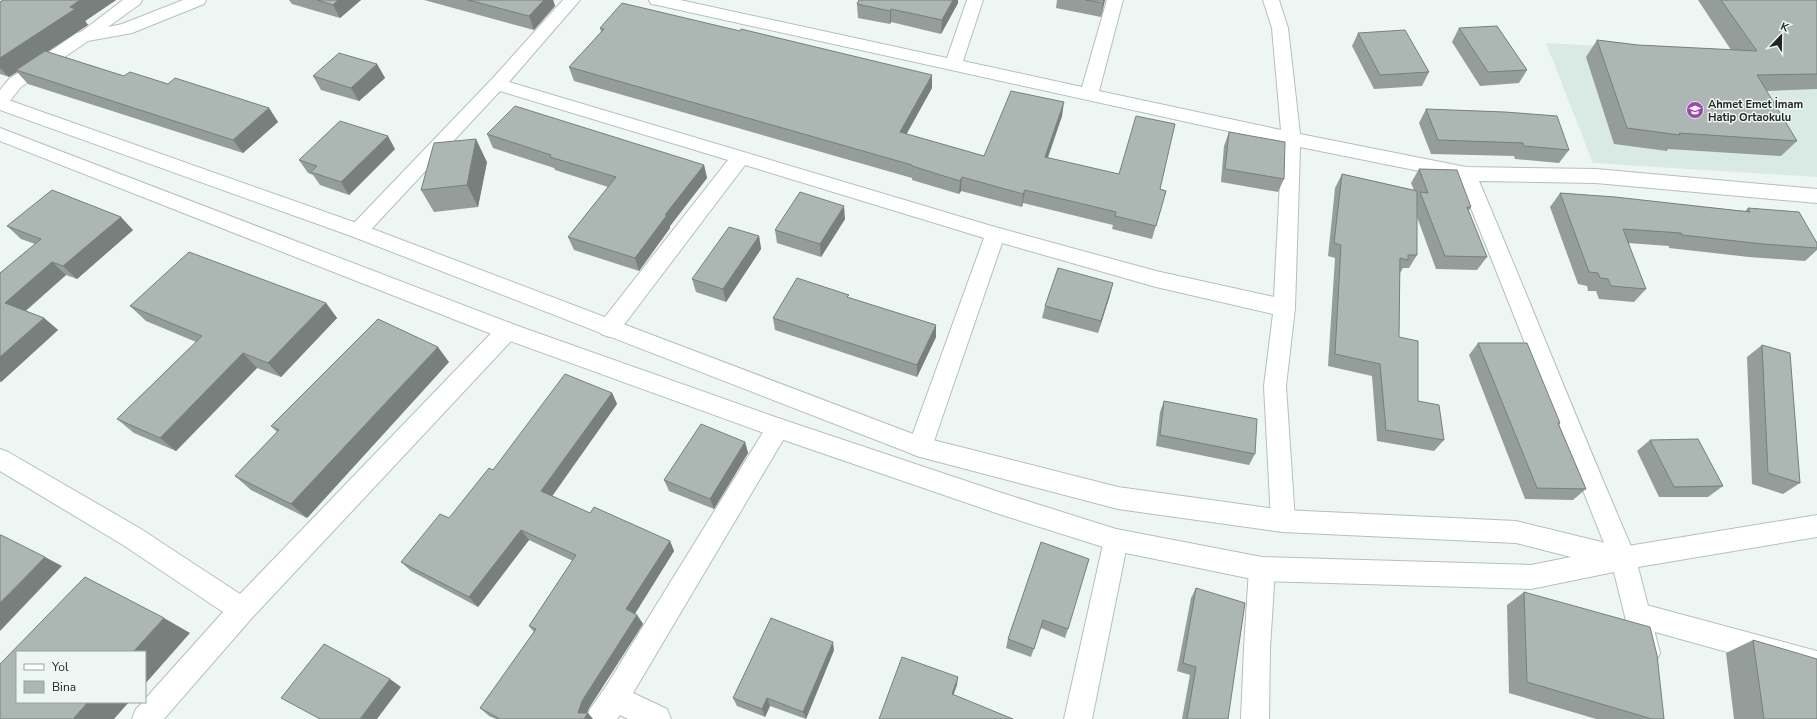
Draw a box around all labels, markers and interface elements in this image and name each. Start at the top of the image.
north arrow [1761,16,1801,56]
text: K [1778,19,1791,36]
place label: Ahmet Emet İmam Hatip Ortaokulu [1708,96,1803,125]
school or university icon: Ahmet Emet İmam Hatip Ortaokulu [1685,100,1705,120]
legend [16,651,146,703]
text: Yol [51,659,69,675]
text: Bina [52,679,76,695]

